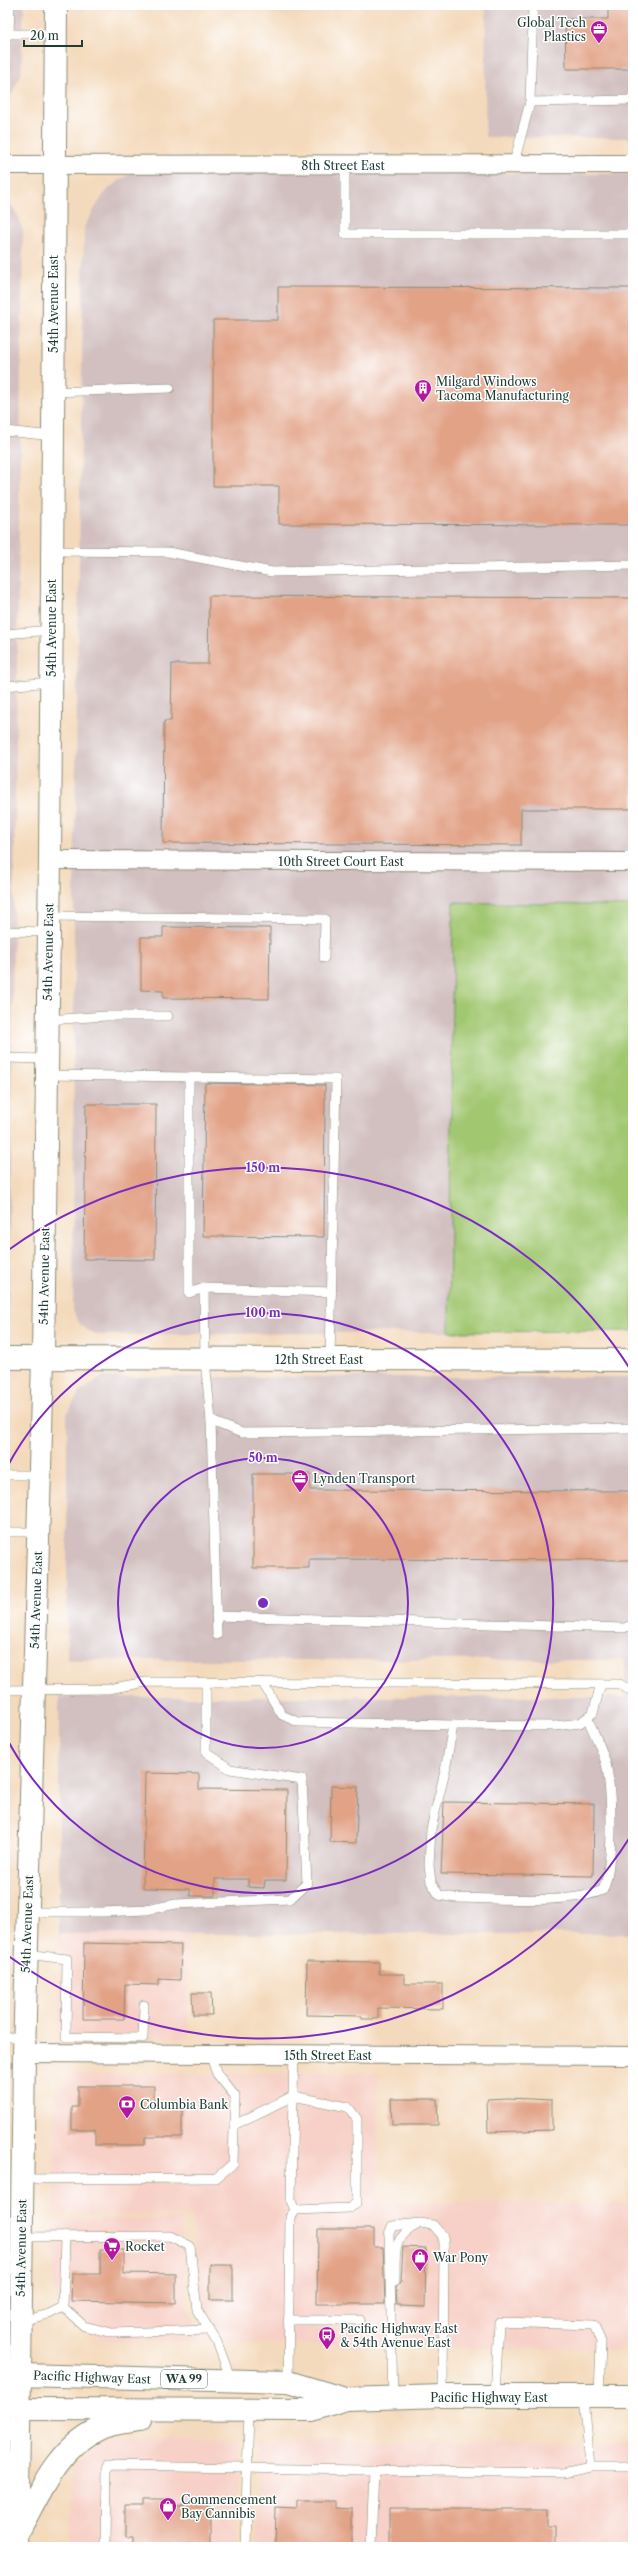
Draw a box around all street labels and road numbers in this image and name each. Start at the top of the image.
street label: 8th Street East [301,158,385,173]
street label: 54th Avenue East [46,254,61,353]
street label: 54th Avenue East [44,578,59,677]
street label: 10th Street Court East [278,854,404,869]
street label: 54th Avenue East [40,902,56,1001]
street label: 54th Avenue East [36,1226,52,1325]
street label: 12th Street East [275,1352,364,1367]
street label: 54th Avenue East [27,1550,45,1649]
street label: 54th Avenue East [18,1874,36,1973]
street label: 15th Street East [284,2048,373,2063]
street label: 54th Avenue East [13,2198,29,2297]
street label: Pacific Highway East [33,2367,152,2387]
road number: WA 99 [161,2370,207,2388]
street label: Pacific Highway East [430,2390,549,2405]

